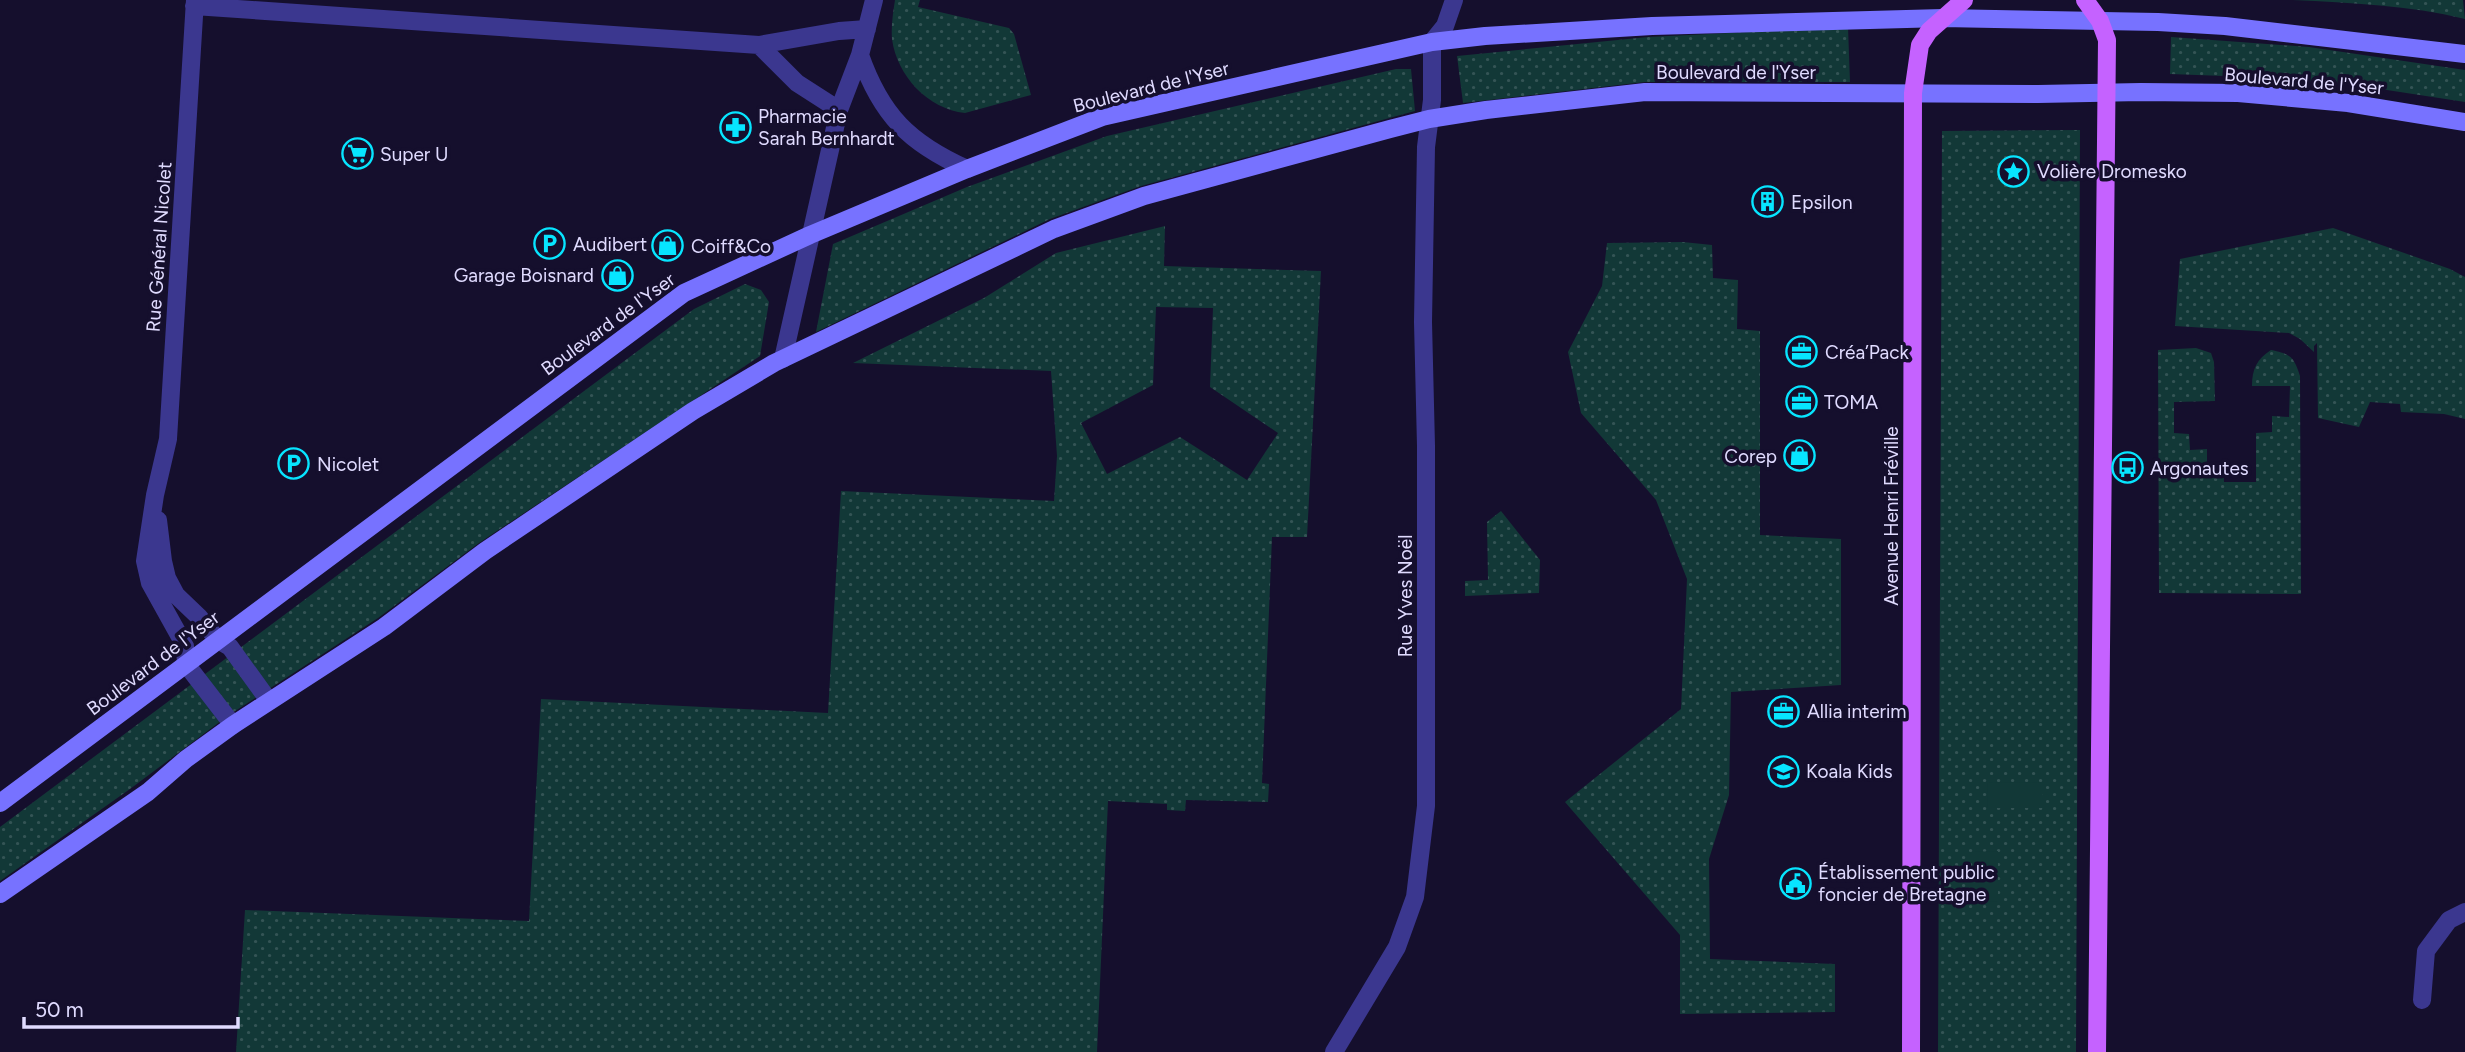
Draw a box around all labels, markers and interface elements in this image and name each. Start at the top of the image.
street label: Boulevard de l'Yser [1071,56,1232,118]
street label: Boulevard de l'Yser [1656,61,1817,84]
street label: Boulevard de l'Yser [2223,63,2385,99]
place label: Pharmacie Sarah Bernhardt [758,105,895,150]
pharmacy icon: Pharmacie Sarah Bernhardt [718,110,752,144]
supermarket icon: Super U [340,137,374,171]
place label: Super U [380,143,448,166]
place icon: Volière Dromesko [1997,154,2031,188]
place label: Volière Dromesko [2037,160,2187,183]
street label: Rue Général Nicolet [142,161,176,333]
building icon: Epsilon [1751,185,1785,219]
place label: Epsilon [1791,191,1853,214]
parking icon: Audibert [533,227,567,261]
shop icon: Coiff&Co [651,229,685,263]
place label: Audibert [573,233,647,256]
place label: Coiff&Co [691,235,771,258]
shop icon: Garage Boisnard [600,258,634,292]
place label: Garage Boisnard [454,264,594,287]
street label: Boulevard de l'Yser [537,267,680,380]
office icon: Créa’Pack [1785,335,1819,369]
place label: Créa’Pack [1825,341,1909,364]
office icon: TOMA [1784,385,1818,419]
place label: TOMA [1824,391,1878,414]
street label: Avenue Henri Fréville [1880,426,1903,606]
shop icon: Corep [1783,439,1817,473]
place label: Corep [1724,445,1777,468]
parking icon: Nicolet [277,447,311,481]
bus stop icon: Argonautes [2110,451,2144,485]
place label: Nicolet [317,453,379,476]
place label: Argonautes [2150,457,2249,480]
street label: Rue Yves Noël [1394,535,1417,657]
street label: Boulevard de l'Yser [82,605,224,720]
office icon: Allia interim [1767,694,1801,728]
place label: Allia interim [1807,700,1907,723]
school or university icon: Koala Kids [1766,754,1800,788]
place label: Koala Kids [1806,760,1893,783]
place label: Établissement public foncier de Bretagne [1818,861,1995,906]
public building icon: Établissement public foncier de Bretagne [1778,866,1812,900]
scale bar [24,986,238,1030]
text: 50 m [35,997,84,1022]

